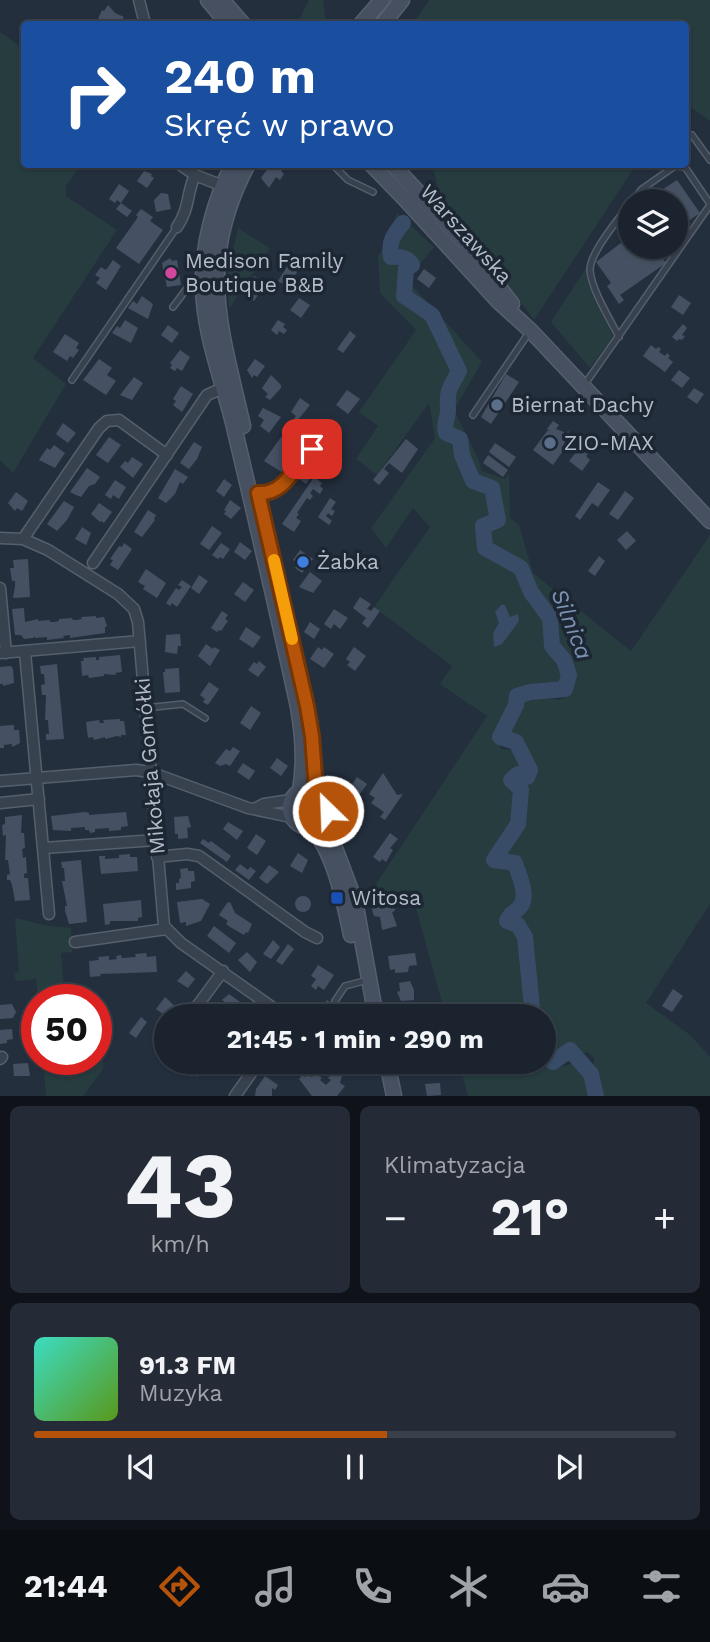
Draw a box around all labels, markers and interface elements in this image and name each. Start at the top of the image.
text: 240 m [164,47,316,105]
icon: right [49,49,140,140]
text: Skręć w prawo [164,106,395,144]
street label: Warszawska [415,179,518,289]
map controls [618,189,688,259]
button: layers [618,189,688,259]
place label: Medison Family Boutique B&B [185,248,344,297]
marker: Medison Family Boutique B&B [163,265,179,281]
place label: Biernat Dachy [511,392,654,417]
marker: Biernat Dachy [489,397,505,413]
pin [282,419,342,479]
icon: arrive [293,430,331,468]
place label: ZIO-MAX [564,430,654,455]
marker: ZIO-MAX [542,435,558,451]
place label: Żabka [317,549,379,574]
marker: Żabka [295,554,311,570]
water label: Silnica [545,585,598,663]
street label: Mikołaja Gomółki [129,677,170,855]
position arrow [291,774,365,848]
place label: Witosa [351,885,421,910]
marker: Witosa [329,890,345,906]
speed limit sign: 50 [21,984,112,1075]
text: 21:45 · 1 min · 290 m [226,1024,484,1054]
text: 43 [124,1132,236,1239]
text: Klimatyzacja [384,1152,526,1179]
text: 21° [490,1187,570,1248]
text: − [384,1196,407,1240]
text: + [653,1196,676,1240]
text: km/h [150,1231,210,1258]
text: 91.3 FM [139,1350,236,1380]
text: Muzyka [139,1380,223,1407]
icon: previous [122,1448,160,1486]
icon: pause [336,1448,374,1486]
icon: next [550,1448,588,1486]
icon: directions [155,1562,204,1611]
icon: music [251,1562,300,1611]
icon: phone [348,1562,397,1611]
icon: climate [444,1562,493,1611]
icon: car [541,1562,590,1611]
icon: filters [637,1562,686,1611]
text: 21:44 [24,1567,108,1605]

